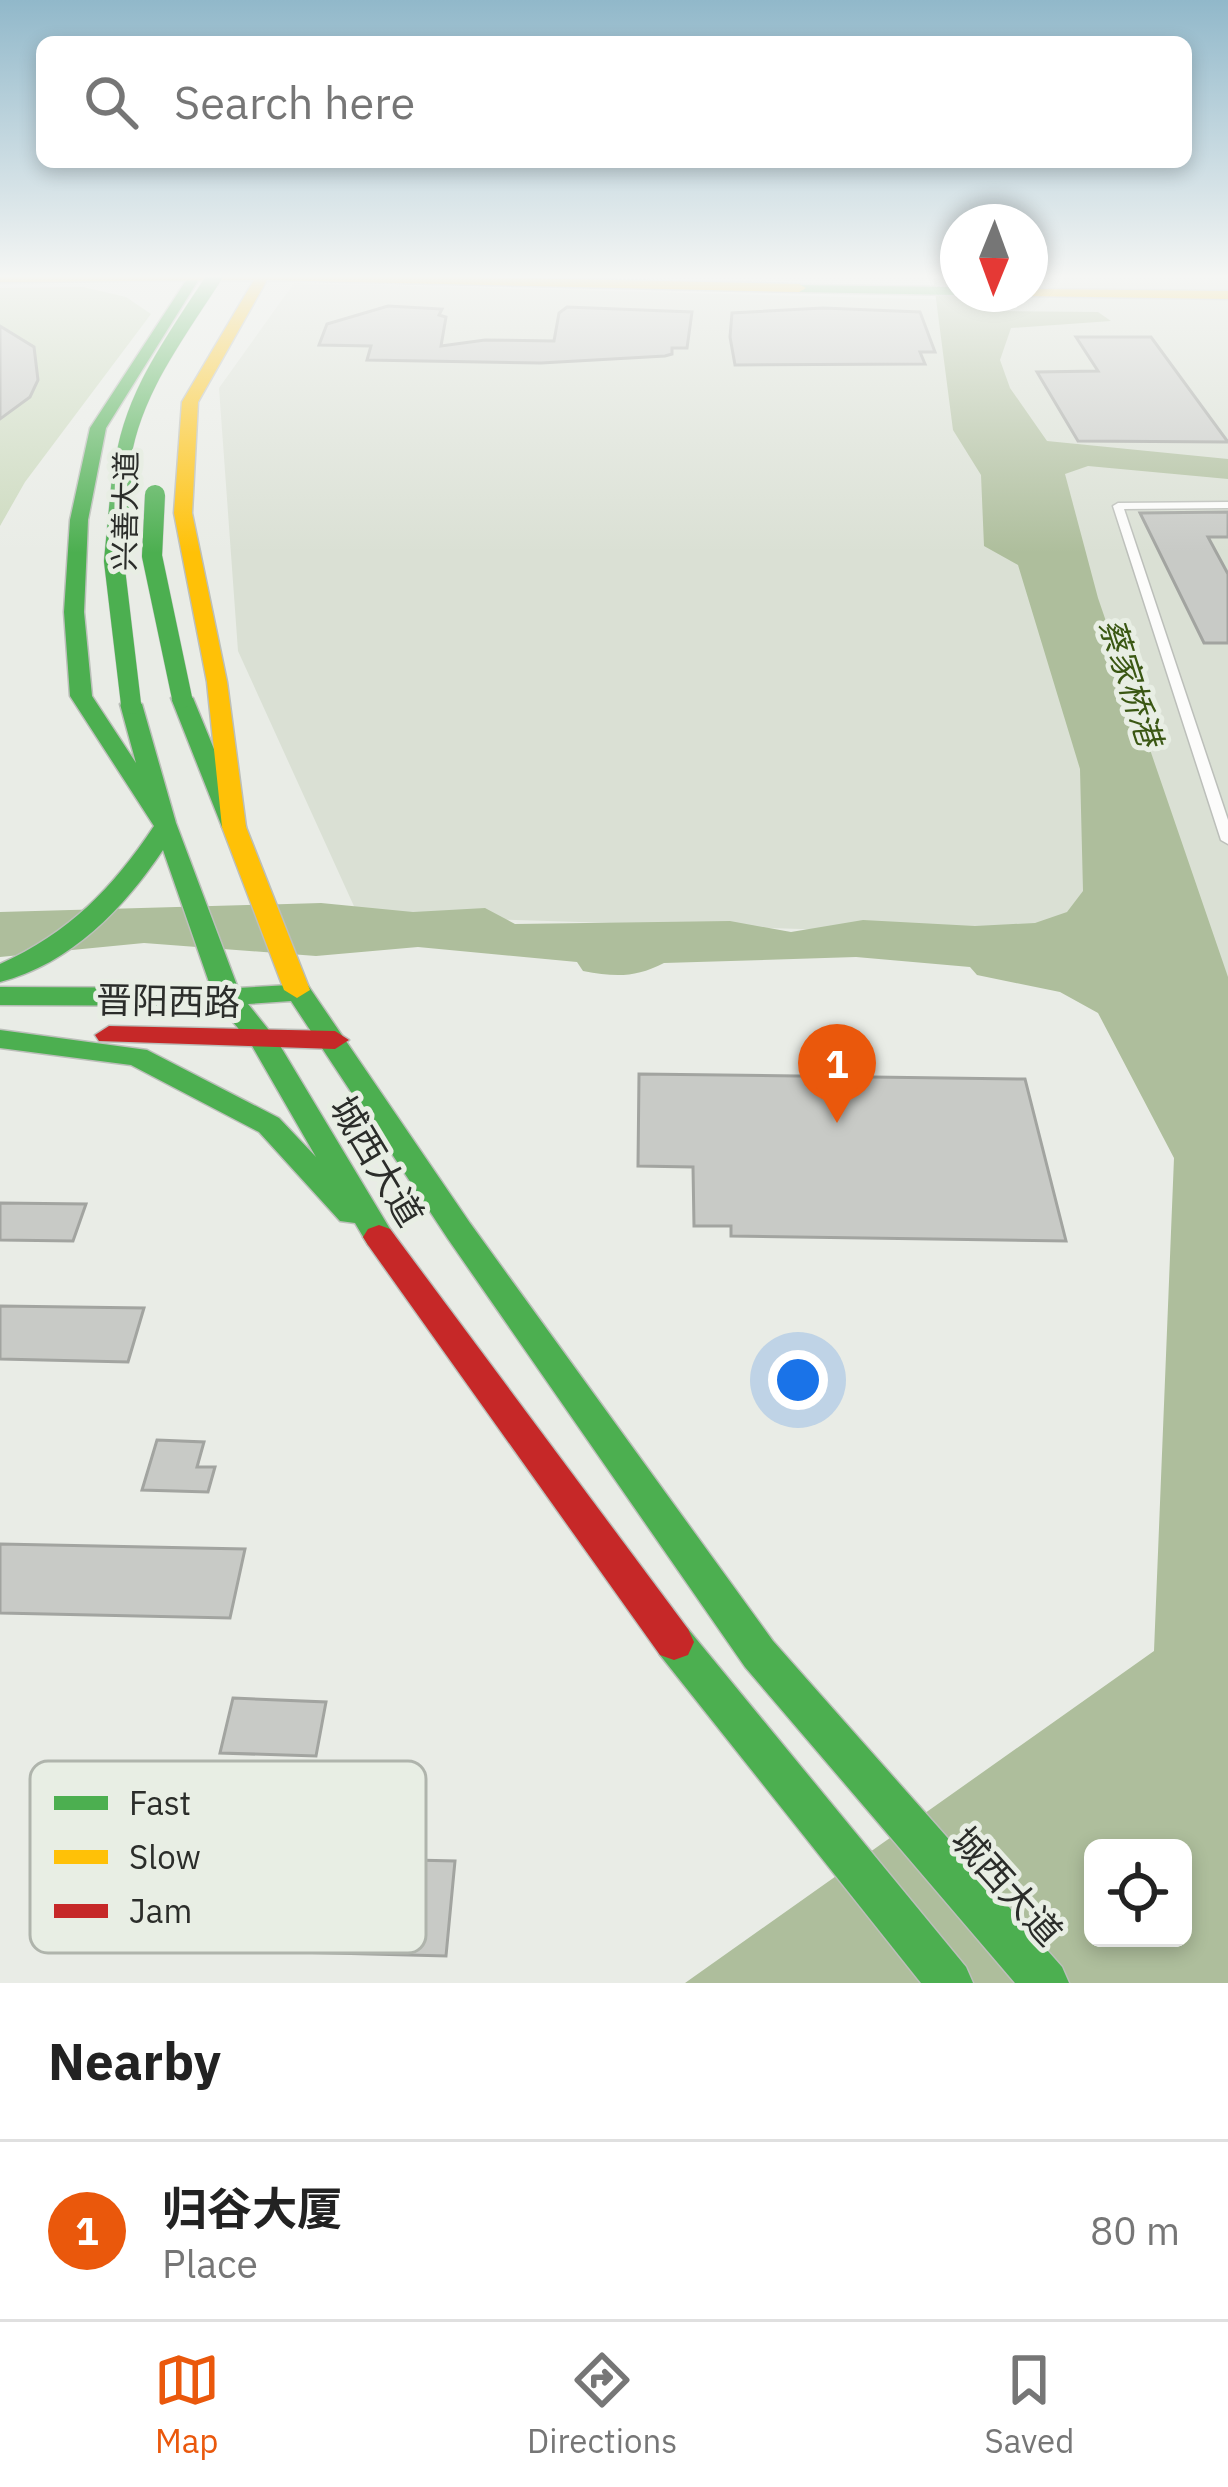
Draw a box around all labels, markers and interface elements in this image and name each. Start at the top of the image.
search box [36,36,1192,168]
icon: search [78,69,144,135]
text: Search here [174,73,415,131]
north arrow [940,204,1048,312]
street label: 兴善大道 [104,451,145,571]
water label: 蔡家桥港 [1091,612,1174,755]
street label: 晋阳西路 [96,976,240,1025]
pin: 1 [798,1024,876,1123]
street label: 城西大道 [320,1087,435,1235]
your location [768,1350,828,1410]
legend [30,1761,426,1953]
text: Fast [129,1781,191,1824]
street label: 城西大道 [942,1816,1073,1955]
text: Slow [129,1835,201,1878]
map controls [1084,1839,1192,1947]
button: locate [1084,1839,1192,1947]
text: Jam [129,1889,192,1932]
text: Nearby [48,2028,221,2094]
text: 归谷大厦 [162,2179,342,2237]
text: 1 [75,2205,99,2256]
text: 80 m [1090,2205,1180,2256]
text: Place [162,2238,258,2289]
tab: Map [154,2347,220,2462]
tab: Directions [527,2347,677,2462]
tab: Saved [985,2347,1074,2462]

